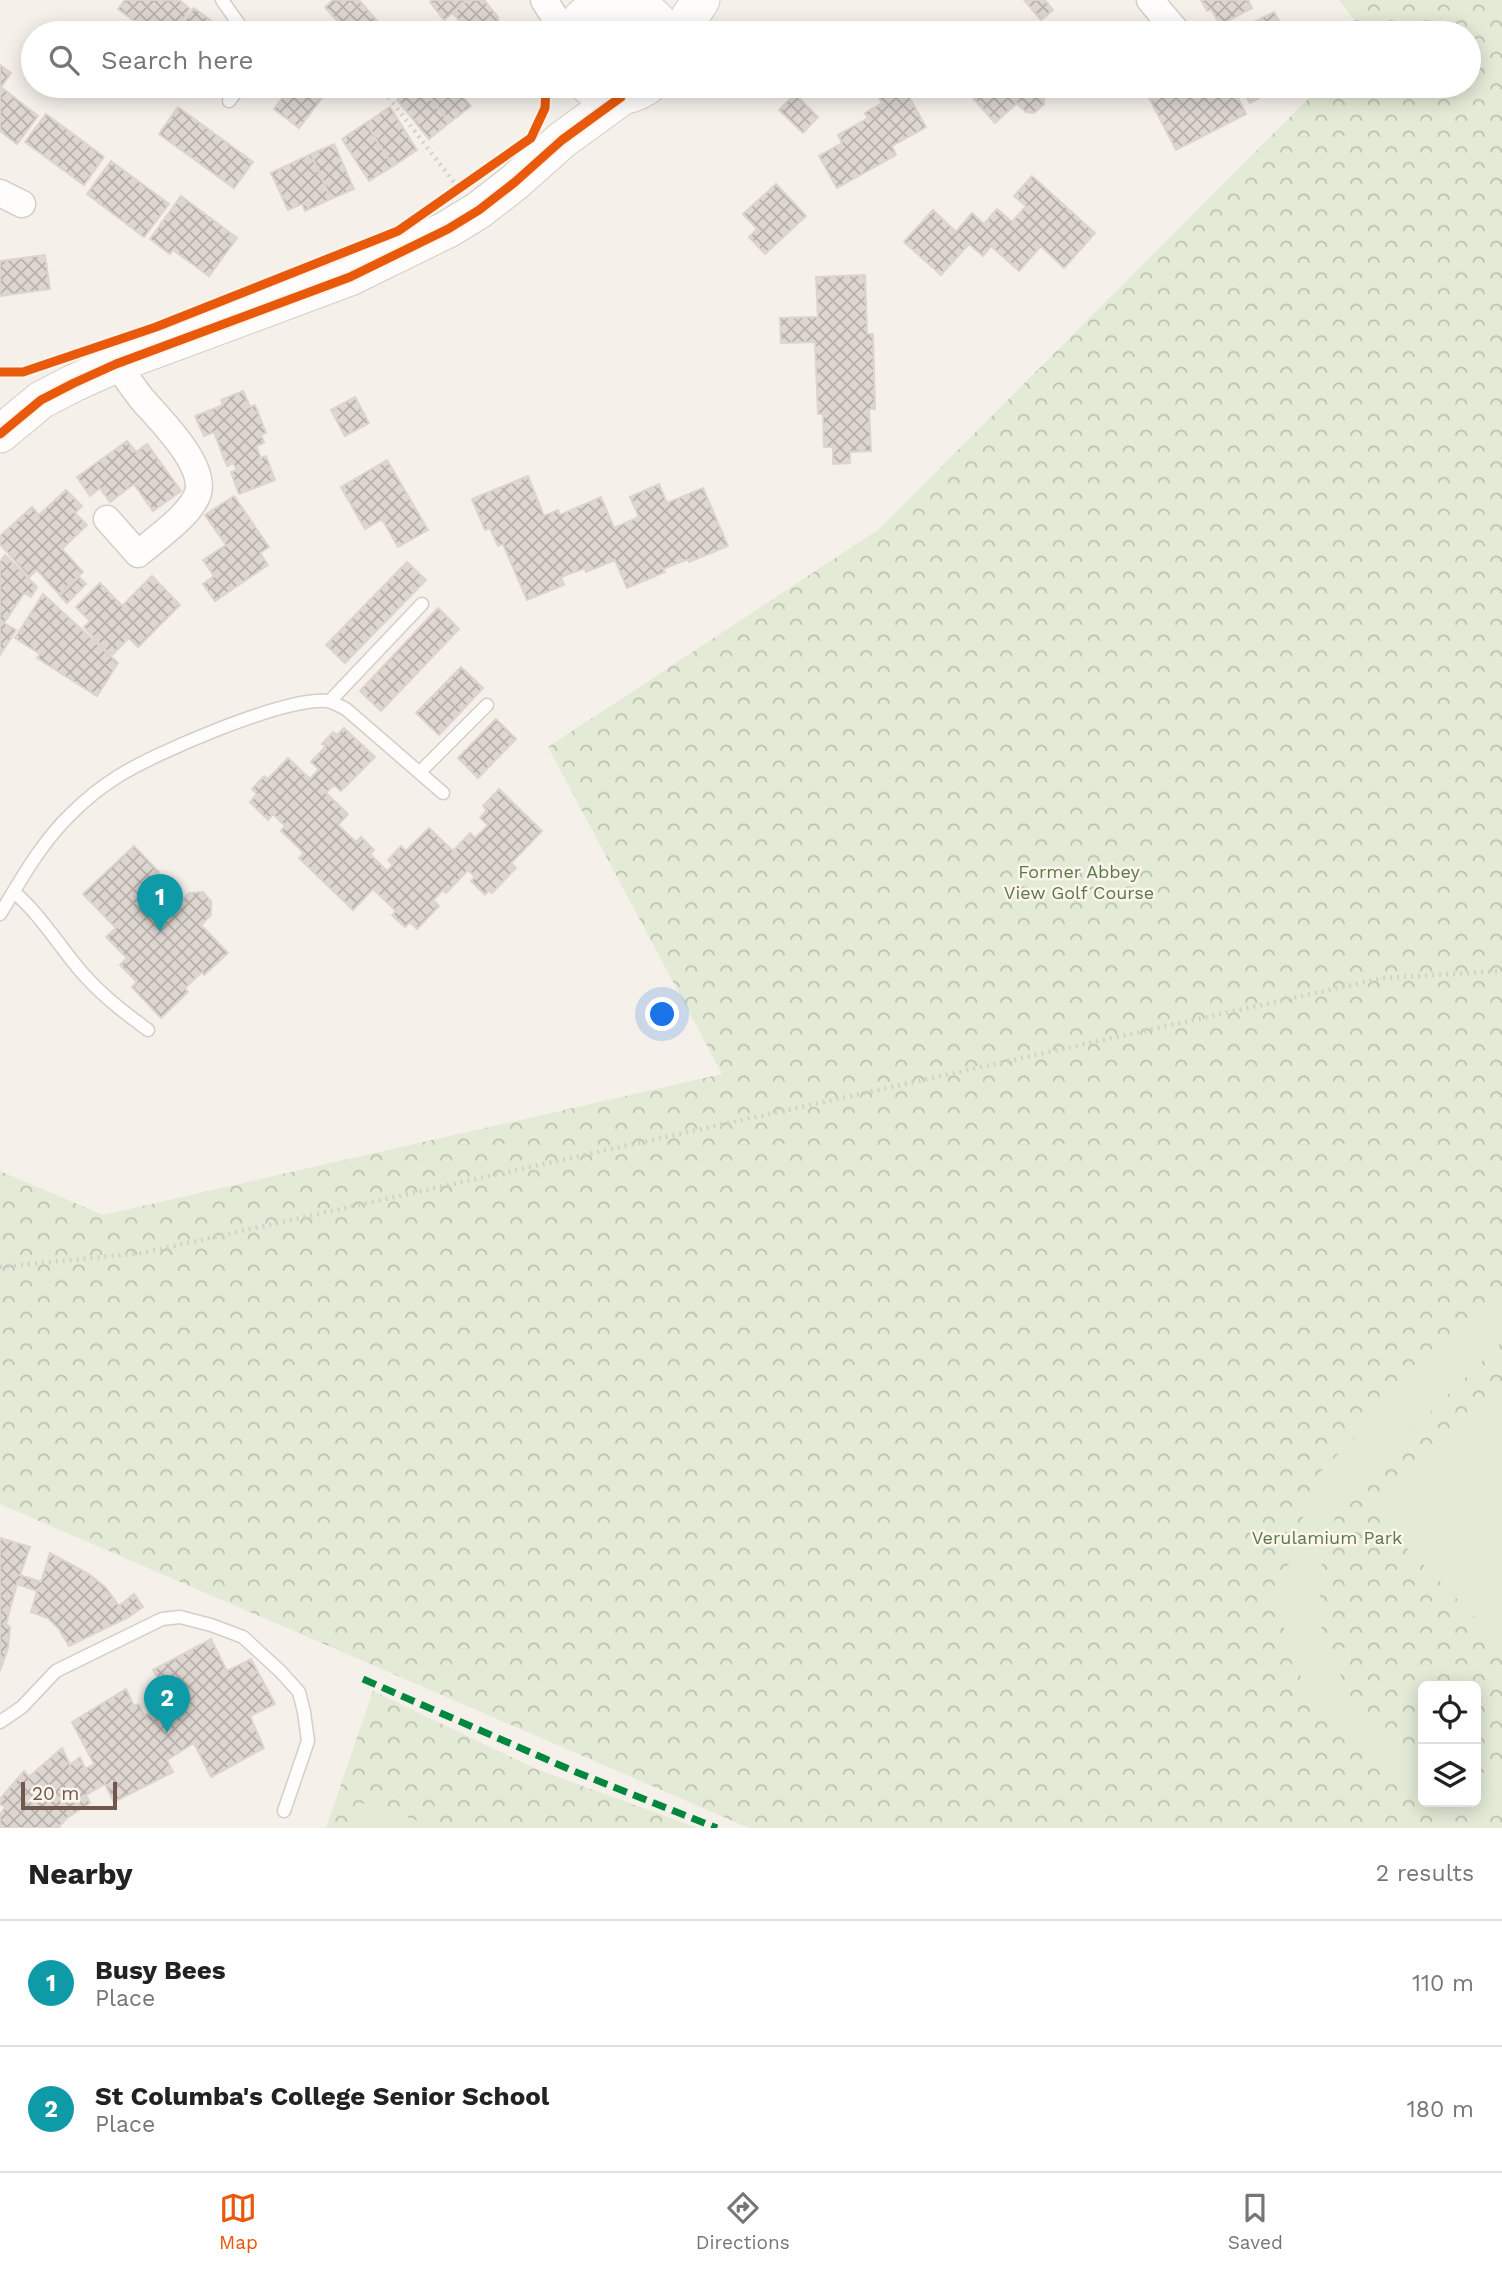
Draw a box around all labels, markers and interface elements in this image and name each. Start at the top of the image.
search box [21,21,1481,98]
icon: search [45,41,83,79]
text: Search here [101,45,253,75]
park label: Former Abbey View Golf Course [1004,861,1154,903]
pin: 1 [137,874,183,932]
your location [645,997,679,1031]
park label: Verulamium Park [1252,1527,1402,1548]
pin: 2 [144,1675,190,1733]
map controls [1418,1681,1481,1807]
button: locate [1418,1681,1481,1744]
button: layers [1418,1744,1481,1807]
scale bar [21,1779,117,1811]
text: 20 m [32,1782,79,1805]
text: Nearby [28,1856,133,1891]
text: 2 results [1376,1860,1474,1887]
text: Busy Bees [95,1955,226,1985]
text: 1 [46,1970,56,1997]
text: 110 m [1412,1970,1474,1997]
text: Place [95,1985,155,2012]
text: St Columba's College Senior School [95,2081,549,2111]
text: 2 [44,2096,58,2123]
text: 180 m [1407,2096,1474,2123]
text: Place [95,2111,155,2138]
tab: Map [219,2189,258,2254]
tab: Directions [696,2189,790,2254]
tab: Saved [1228,2189,1283,2254]

